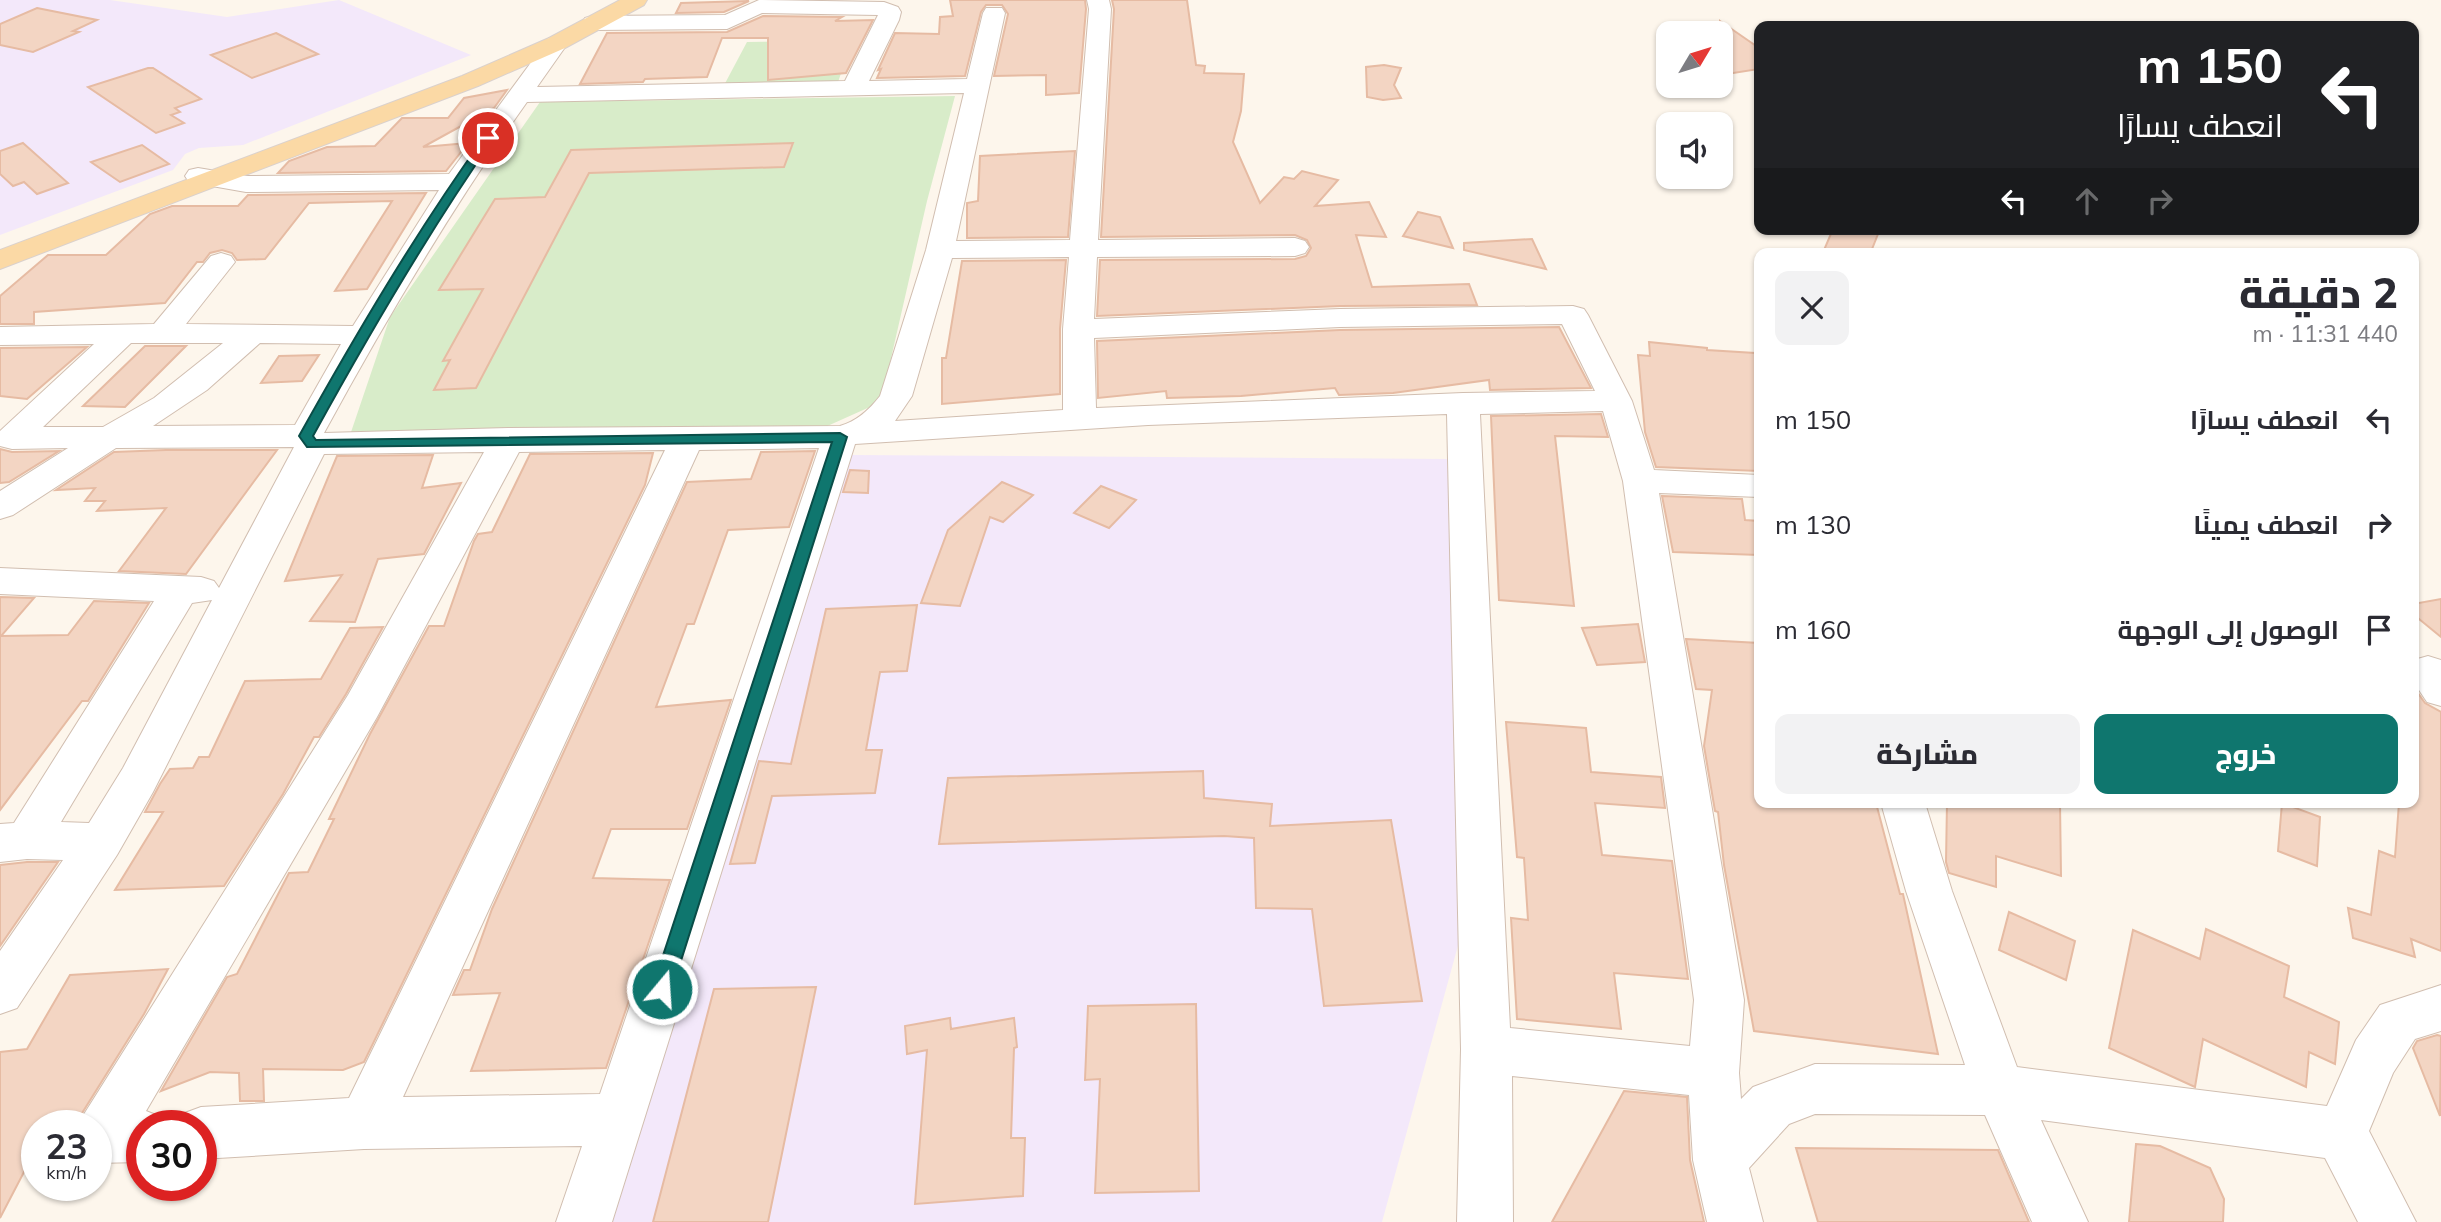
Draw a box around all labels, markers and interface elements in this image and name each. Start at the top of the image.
north arrow [1656,21,1732,98]
map controls [1656,21,1733,189]
text: 150 m [2137,34,2283,95]
icon: left [2307,49,2398,140]
text: انعطف يسارًا [2117,105,2283,145]
pin [458,108,518,168]
button: sound [1656,112,1733,189]
icon: arrive [469,119,507,157]
icon: left [1995,182,2033,220]
icon: ahead [2068,182,2106,220]
icon: right [2141,182,2179,220]
text: 2 دقيقة [2239,266,2398,319]
button: close [1775,271,1849,345]
text: 440 m · 11:31 [2253,319,2398,348]
icon: left [2360,401,2398,439]
text: 150 m [1775,403,1851,436]
text: انعطف يسارًا [2190,403,2339,436]
icon: right [2360,506,2398,544]
text: 130 m [1775,508,1851,541]
text: انعطف يمينًا [2193,508,2339,541]
icon: arrive [2360,611,2398,649]
text: 160 m [1775,613,1851,646]
text: الوصول إلى الوجهة [2118,613,2339,646]
button: مشاركة [1775,714,2080,794]
button: خروج [2094,714,2398,794]
position arrow [625,952,699,1026]
speed limit sign: 30 [126,1110,217,1201]
text: 23 [45,1124,88,1168]
text: km/h [46,1161,87,1184]

